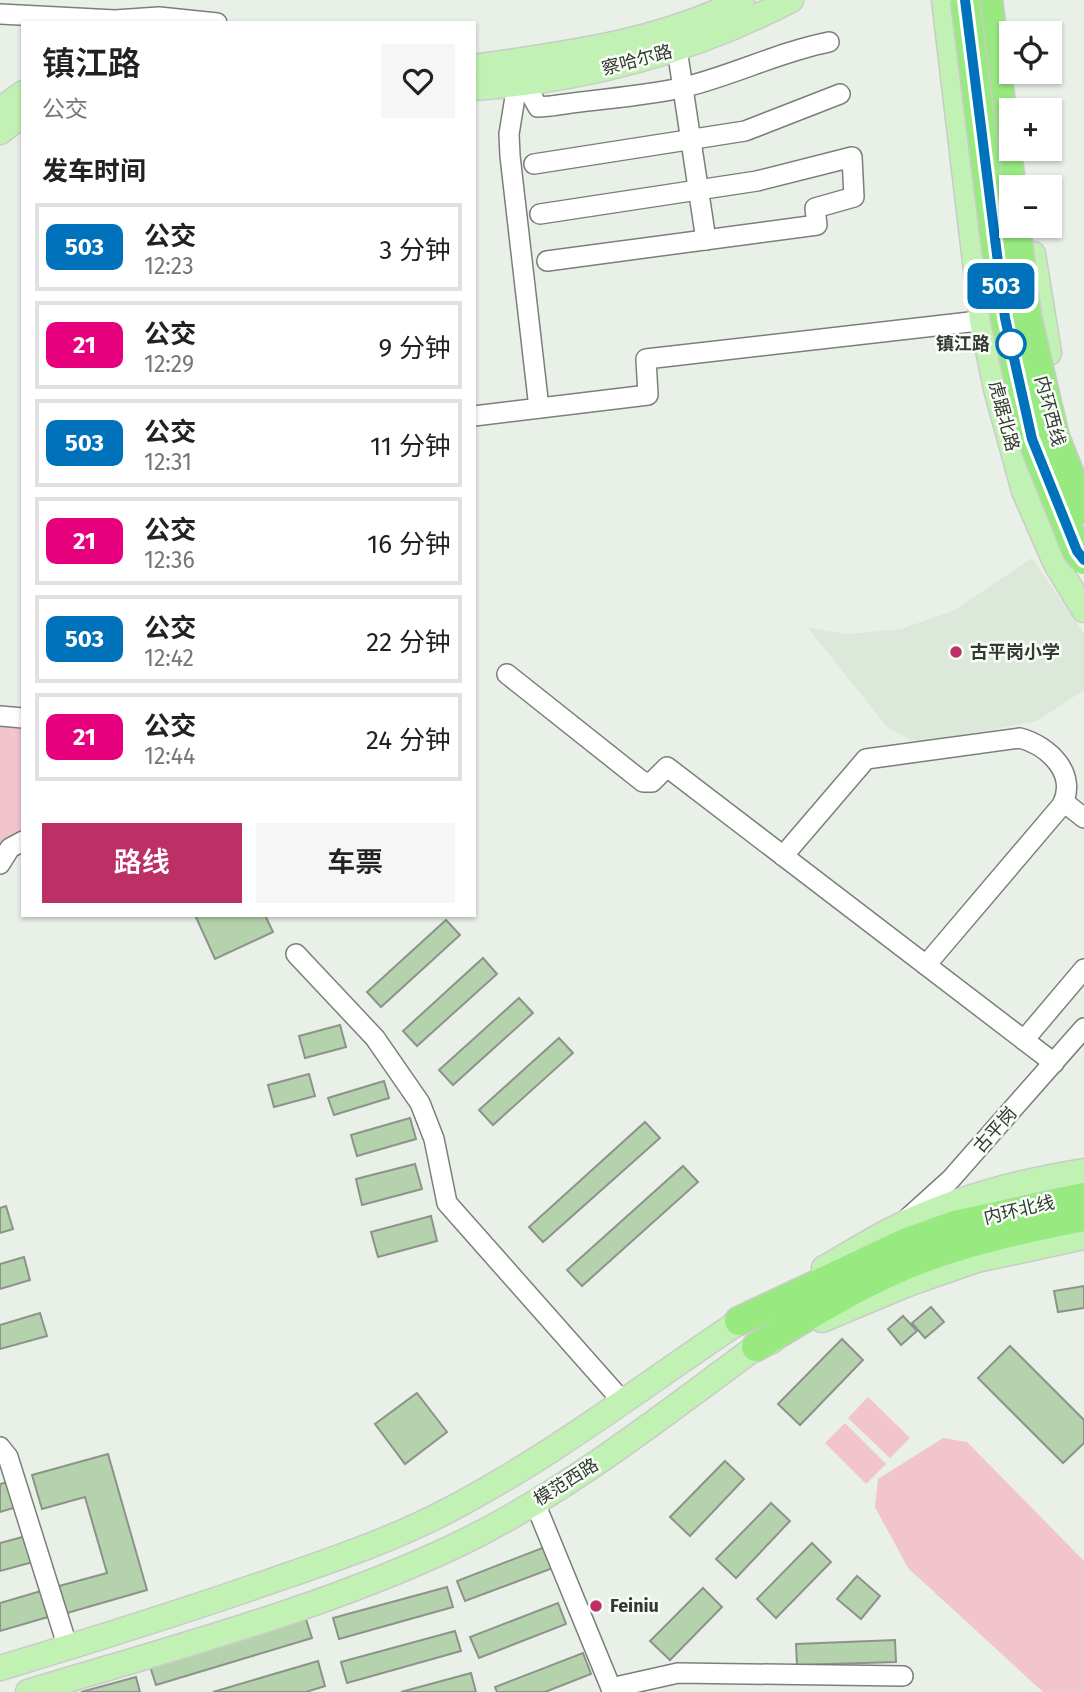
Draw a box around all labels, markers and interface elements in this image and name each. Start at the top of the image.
map controls [999,21,1062,238]
button: locate [999,21,1062,84]
street label: 察哈尔路 [599,40,675,80]
text: 镇江路 [42,44,141,84]
button: heart [381,44,455,118]
text: 公交 [42,95,88,123]
button: + [999,98,1062,161]
text: 发车时间 [42,156,146,187]
button: − [999,175,1062,238]
text: 公交 [144,221,196,252]
text: 503 [65,233,104,261]
text: 3 分钟 [379,235,451,266]
text: 12:23 [144,252,194,280]
line badge: 503 [961,263,1041,309]
text: 503 [981,272,1021,300]
text: 公交 [144,319,196,350]
marker: 镇江路 [996,329,1026,359]
text: 21 [73,331,96,359]
text: 9 分钟 [378,333,451,364]
place label: 镇江路 [936,333,990,355]
text: 12:29 [144,350,194,378]
street label: 内环西线 [1030,373,1070,449]
street label: 虎踞北路 [984,378,1024,454]
text: 公交 [144,417,196,448]
text: 503 [65,429,104,457]
text: 11 分钟 [370,431,451,462]
text: 12:31 [144,448,192,476]
text: 公交 [144,515,196,546]
text: 21 [73,527,96,555]
text: 16 分钟 [367,529,451,560]
text: 12:36 [144,546,195,574]
text: 公交 [144,613,196,644]
text: 503 [65,625,104,653]
text: 22 分钟 [366,627,451,658]
place label: 古平岗小学 [970,641,1060,663]
text: 12:42 [144,644,194,672]
marker: 古平岗小学 [948,644,964,660]
text: 公交 [144,711,196,742]
text: 21 [73,723,96,751]
text: 24 分钟 [366,725,451,756]
text: 12:44 [144,742,195,770]
button: 路线 [42,823,242,903]
button: 车票 [256,823,455,903]
street label: 古平岗 [969,1103,1021,1157]
street label: 内环北线 [981,1191,1057,1229]
street label: 模范西路 [530,1454,602,1510]
place label: Feiniu [610,1595,659,1617]
marker: Feiniu [588,1598,604,1614]

